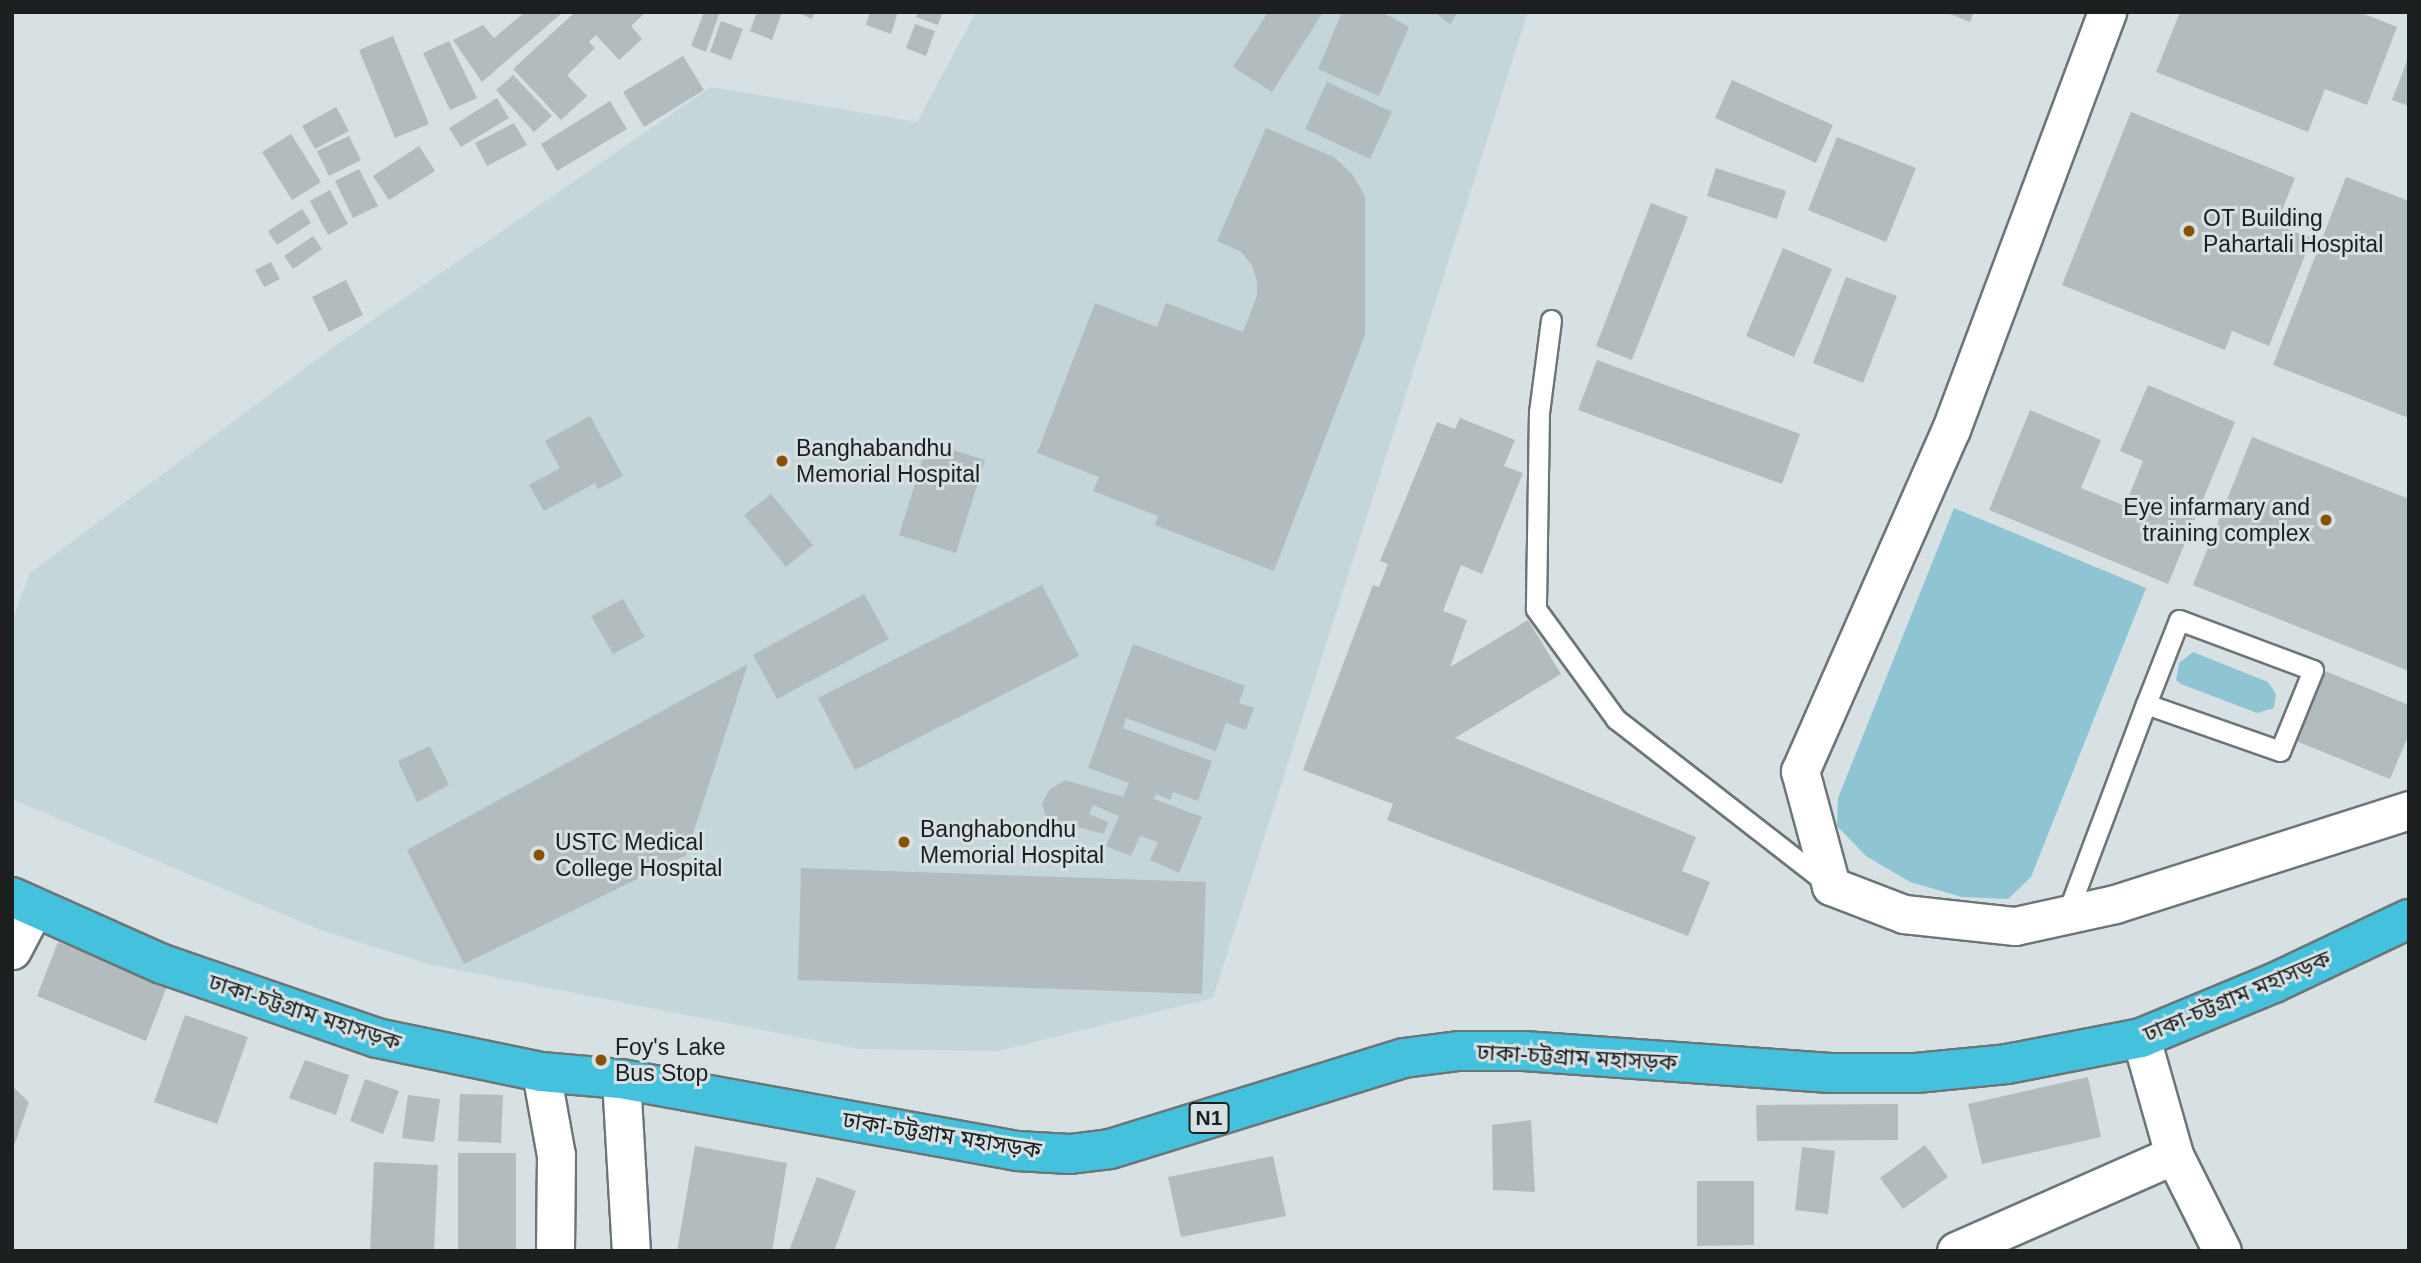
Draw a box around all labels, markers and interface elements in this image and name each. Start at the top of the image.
place label: OT Building Pahartali Hospital [2203,204,2383,258]
marker: OT Building Pahartali Hospital [2181,223,2197,239]
place label: Banghabandhu Memorial Hospital [796,434,980,488]
marker: Banghabandhu Memorial Hospital [774,453,790,469]
place label: Eye infarmary and training complex [2123,493,2310,547]
marker: Eye infarmary and training complex [2316,510,2336,530]
place label: Banghabondhu Memorial Hospital [920,815,1104,869]
place label: USTC Medical College Hospital [555,828,722,882]
marker: Banghabondhu Memorial Hospital [894,832,914,852]
marker: USTC Medical College Hospital [529,845,549,865]
street label: ঢাকা-চট্টগ্রাম মহাসড়ক [2139,944,2335,1048]
street label: ঢাকা-চট্টগ্রাম মহাসড়ক [205,968,405,1056]
place label: Foy's Lake Bus Stop [615,1033,725,1087]
street label: ঢাকা-চট্টগ্রাম মহাসড়ক [1476,1038,1678,1076]
marker: Foy's Lake Bus Stop [593,1052,609,1068]
road number: N1 [1188,1100,1230,1136]
street label: ঢাকা-চট্টগ্রাম মহাসড়ক [841,1106,1043,1164]

